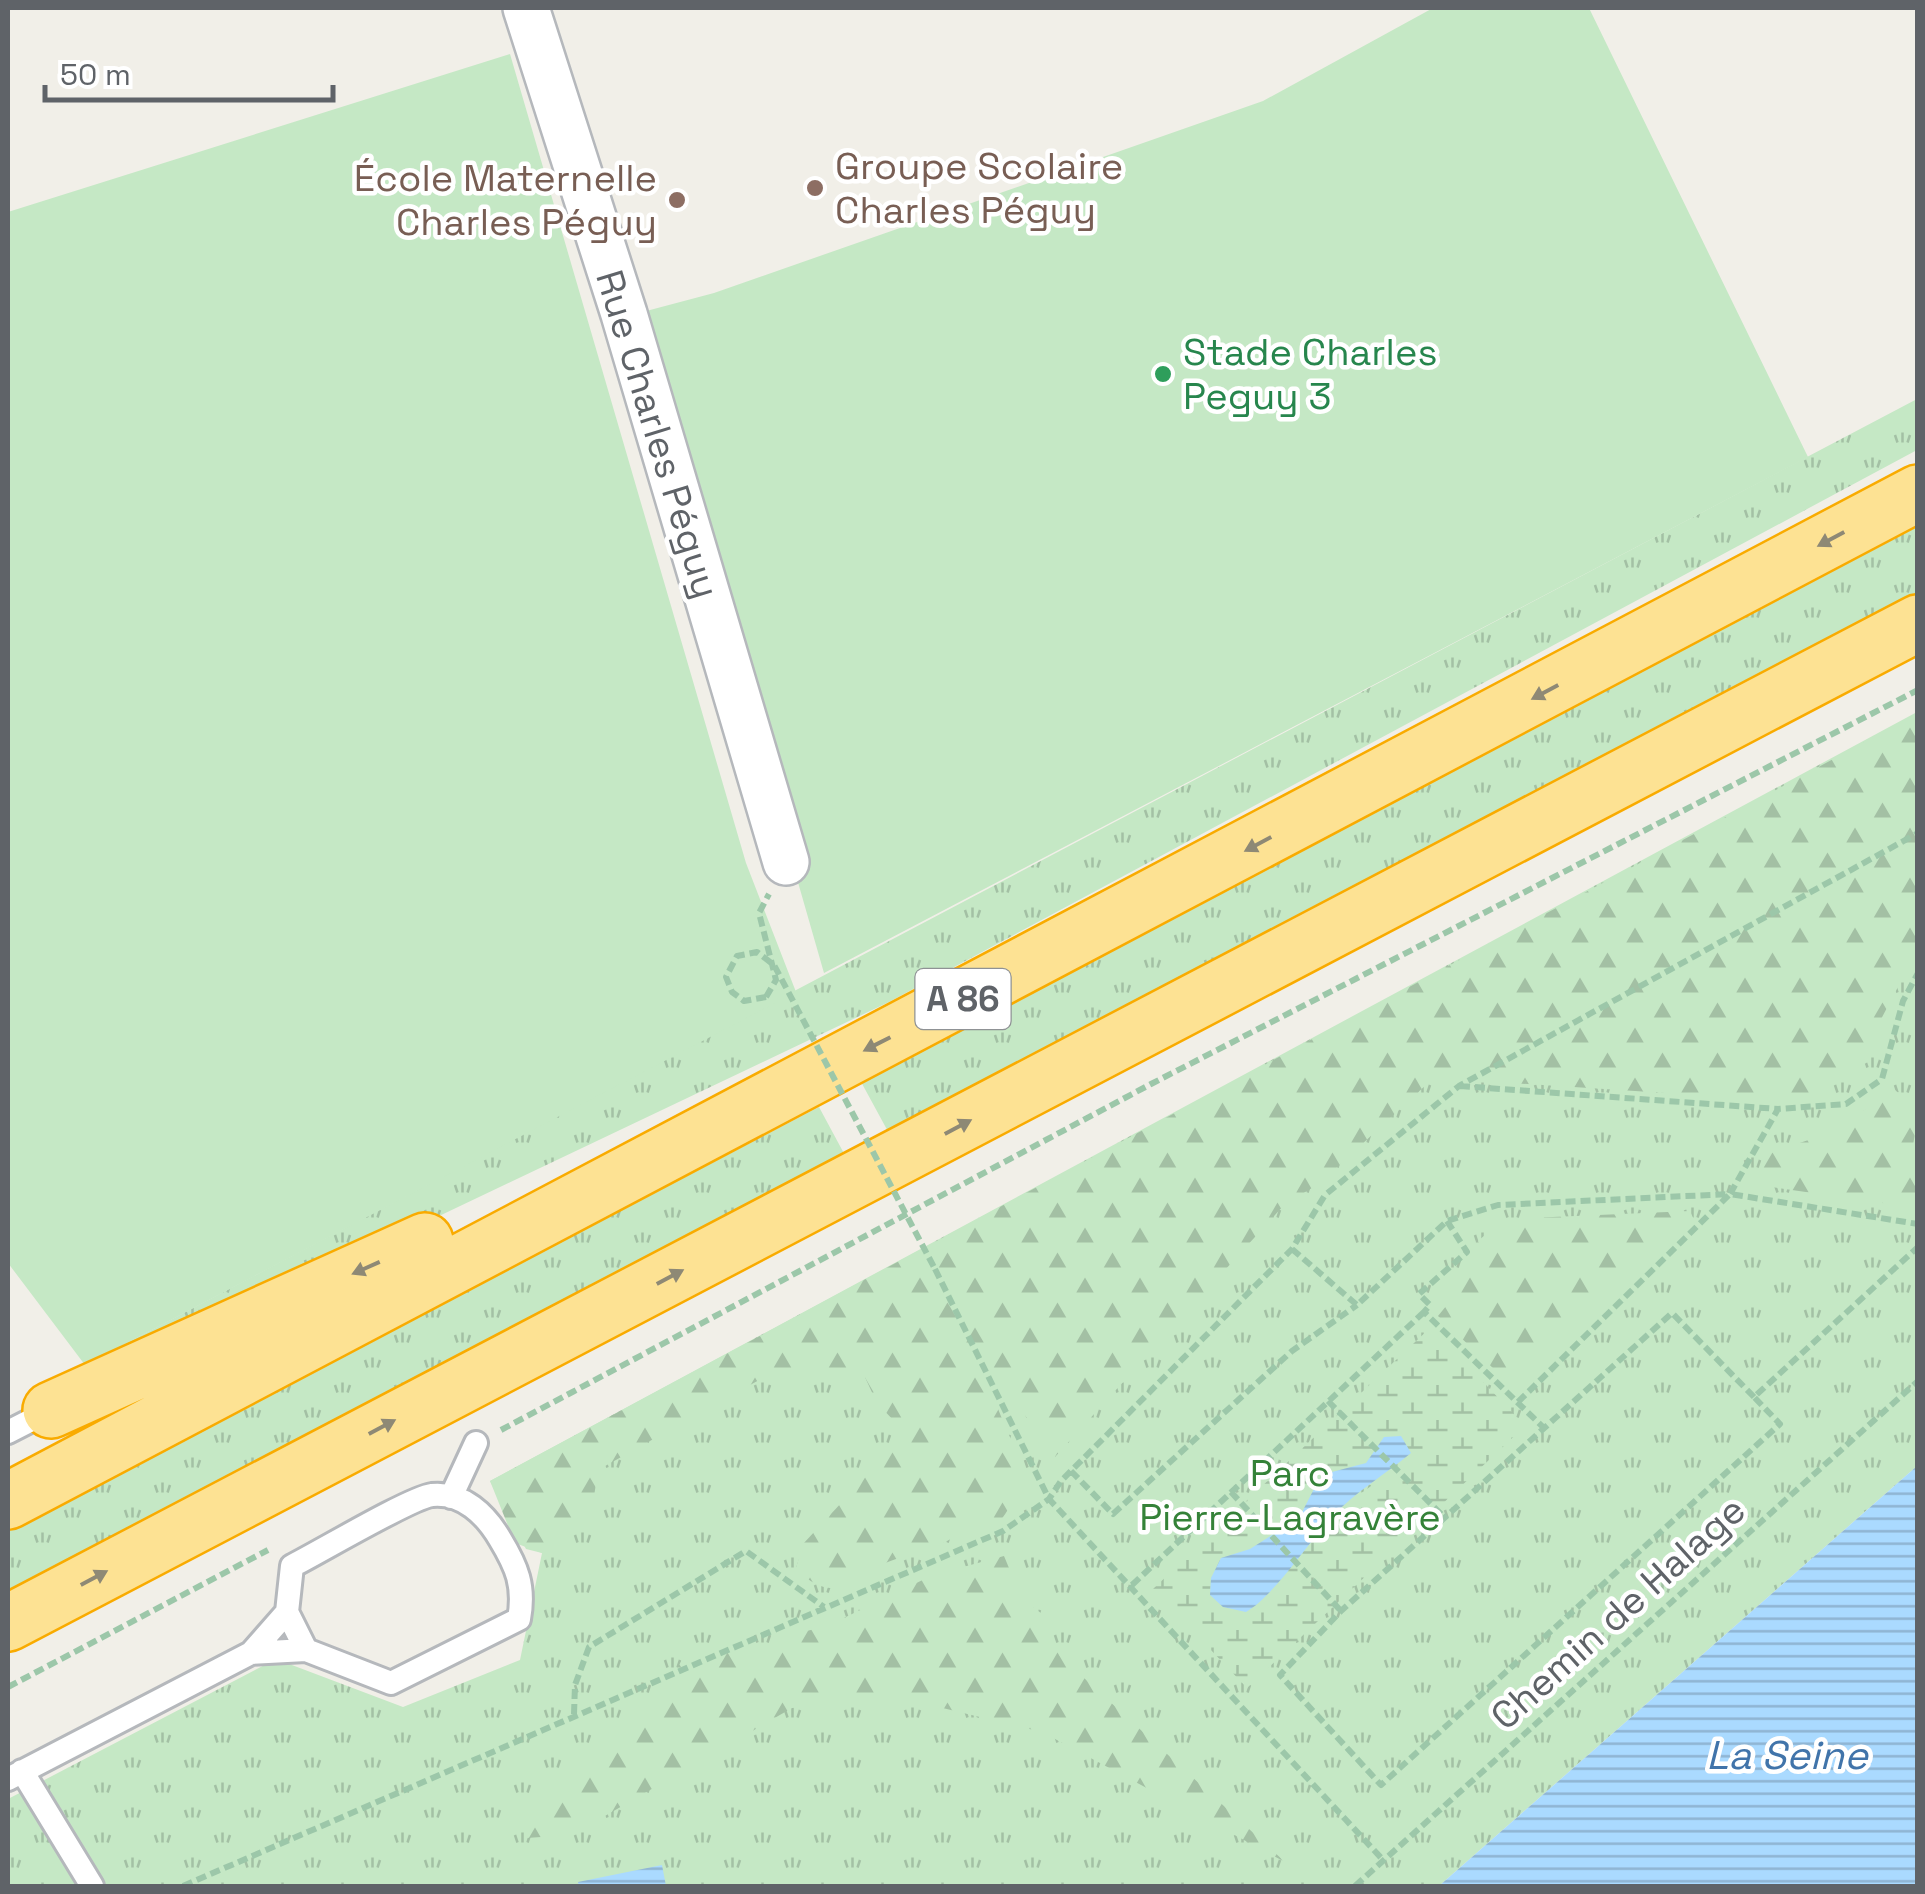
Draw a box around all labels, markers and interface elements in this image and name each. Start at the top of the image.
scale bar [45,40,332,102]
text: 50 m [60,55,131,94]
place label: Groupe Scolaire Charles Péguy [835,142,1123,234]
place label: École Maternelle Charles Péguy [354,154,657,246]
marker: Groupe Scolaire Charles Péguy [804,177,826,199]
marker: École Maternelle Charles Péguy [666,189,688,211]
street label: Rue Charles Péguy [585,264,731,604]
place label: Stade Charles Peguy 3 [1183,328,1437,420]
marker: Stade Charles Peguy 3 [1152,363,1174,385]
one-way arrow [1817,530,1846,547]
one-way arrow [1530,683,1559,700]
one-way arrow [1243,836,1272,853]
road number: A 86 [916,969,1010,1029]
one-way arrow [862,1035,891,1052]
one-way arrow [944,1119,973,1136]
one-way arrow [351,1260,381,1276]
one-way arrow [656,1269,685,1286]
one-way arrow [368,1419,397,1436]
park label: Parc Pierre-Lagravère [1139,1449,1441,1541]
street label: Chemin de Halage [1481,1486,1755,1740]
one-way arrow [79,1569,108,1586]
water label: La Seine [1706,1730,1869,1781]

